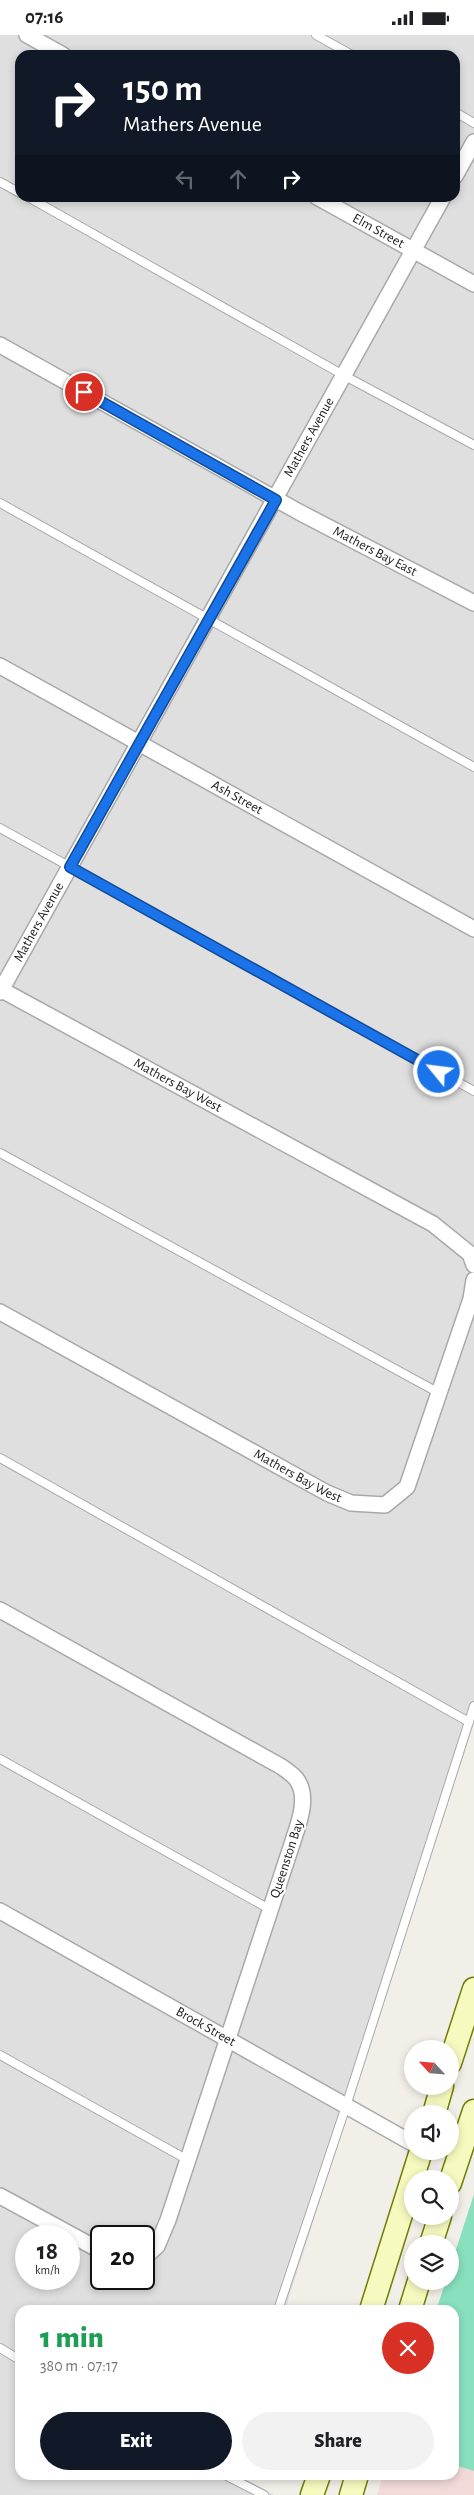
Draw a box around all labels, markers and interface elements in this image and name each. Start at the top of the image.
text: 07:16 [25,8,63,27]
icon: right [40,70,105,135]
text: 150 m [123,72,203,107]
text: Mathers Avenue [123,113,262,135]
icon: left [171,165,199,193]
icon: ahead [224,165,252,193]
icon: right [277,165,305,193]
street label: Elm Street [350,211,407,251]
pin [63,371,105,413]
icon: arrive [70,378,98,406]
street label: Mathers Avenue [281,395,337,479]
street label: Mathers Bay East [331,524,420,579]
street label: Ash Street [209,778,265,817]
street label: Mathers Avenue [11,880,67,964]
position arrow [412,1045,464,1097]
street label: Mathers Bay West [131,1056,224,1115]
street label: Mathers Bay West [251,1447,344,1505]
street label: Queenston Bay [268,1818,306,1900]
street label: Brock Street [174,2005,238,2049]
north arrow [404,2040,459,2095]
map controls [404,2040,459,2290]
button: sound [404,2105,459,2160]
button: search [404,2170,459,2225]
speed limit sign: 20 [90,2225,155,2290]
button: layers [404,2235,459,2290]
text: 18 [37,2239,58,2264]
text: km/h [35,2264,60,2276]
button: close [382,2322,434,2374]
text: 1 min [40,2323,104,2353]
text: 380 m · 07:17 [40,2358,118,2374]
button: Exit [40,2412,232,2470]
button: Share [242,2412,434,2470]

